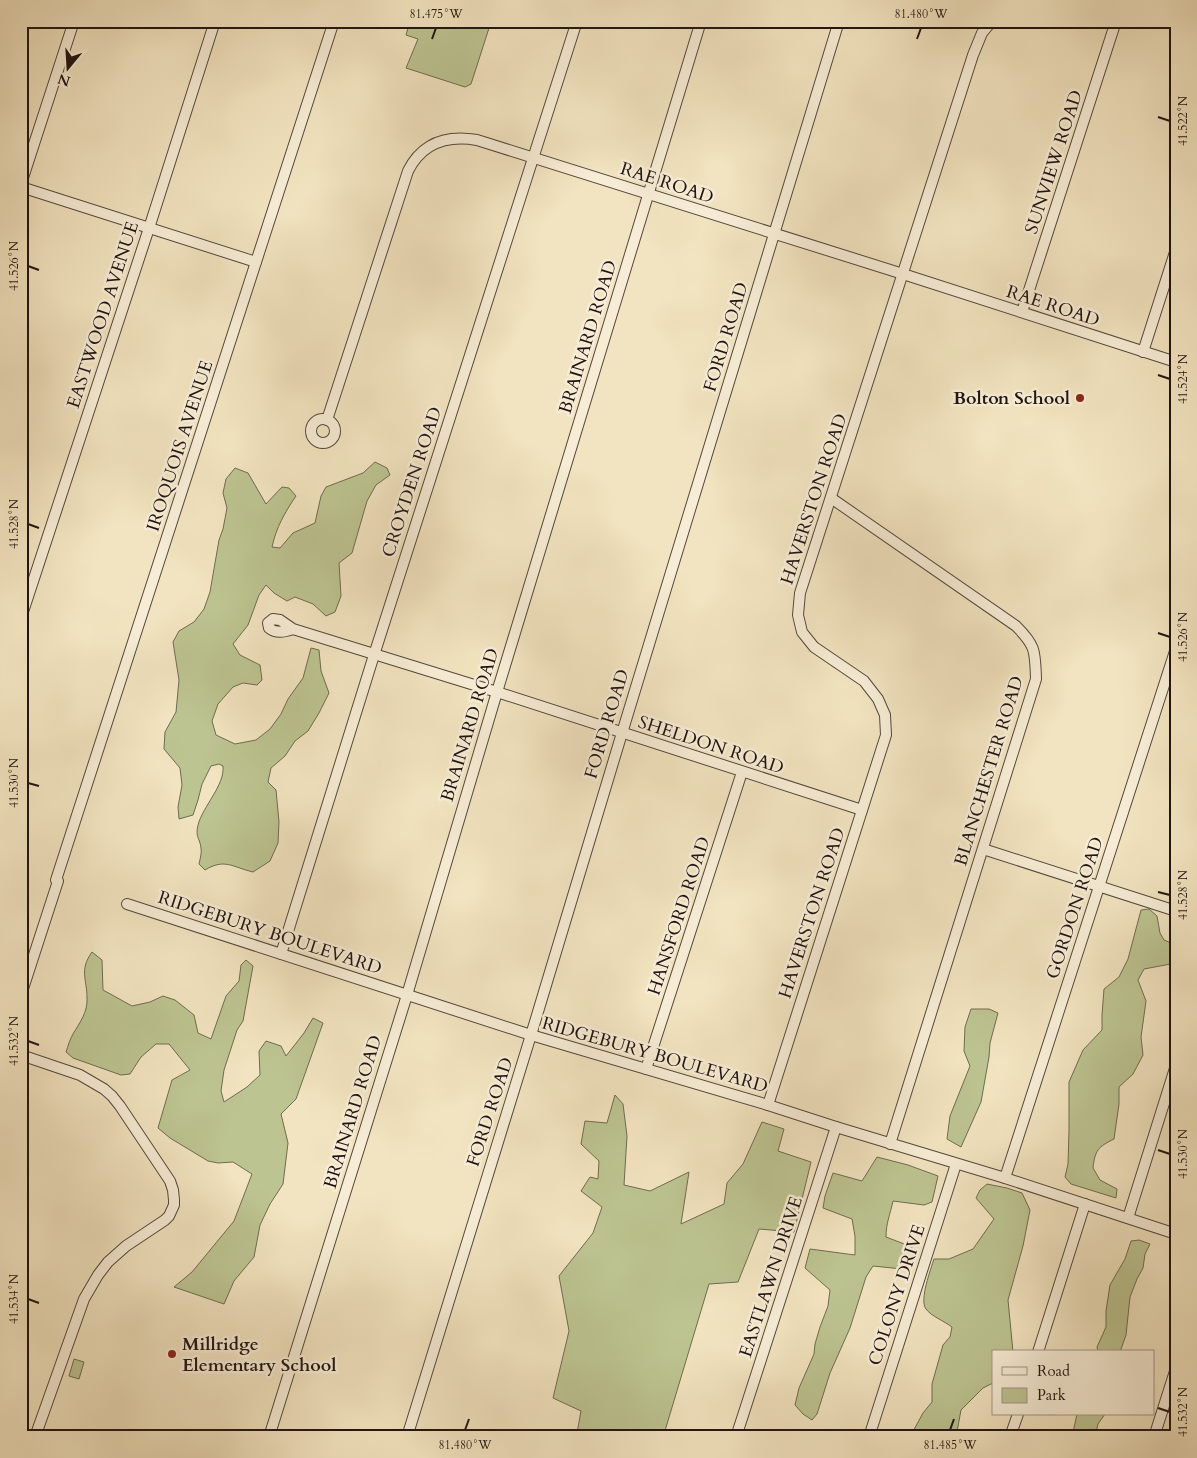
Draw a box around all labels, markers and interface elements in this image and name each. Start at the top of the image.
text: 81.475°W [409,6,463,22]
text: 81.480°W [894,6,948,22]
north arrow [42,42,92,92]
text: N [55,69,73,91]
street label: SUNVIEW ROAD [1019,87,1089,237]
text: 41.522°N [1175,95,1191,146]
street label: RAE ROAD [617,156,717,210]
street label: EASTWOOD AVENUE [61,218,145,412]
text: 41.526°N [6,240,22,291]
street label: BRAINARD ROAD [553,257,623,417]
street label: FORD ROAD [697,279,755,395]
street label: RAE ROAD [1003,279,1103,333]
text: 41.524°N [1175,353,1191,404]
street label: IROQUOIS AVENUE [141,357,219,535]
place label: Bolton School [953,386,1070,411]
marker: Bolton School [1074,392,1086,404]
street label: CROYDEN ROAD [376,404,448,560]
street label: HAVERSTON ROAD [775,410,853,588]
text: 41.528°N [6,498,22,549]
text: 41.526°N [1175,611,1191,662]
street label: BRAINARD ROAD [435,645,505,805]
street label: FORD ROAD [578,666,636,782]
street label: BLANCHESTER ROAD [948,673,1030,869]
street label: SHELDON ROAD [635,710,787,780]
text: 41.530°N [6,757,22,808]
street label: HAVERSTON ROAD [773,824,851,1002]
street label: HANSFORD ROAD [642,833,716,999]
street label: GORDON ROAD [1040,834,1110,982]
text: 41.528°N [1175,869,1191,920]
street label: RIDGEBURY BOULEVARD [155,885,385,981]
street label: RIDGEBURY BOULEVARD [539,1011,771,1099]
text: 41.532°N [6,1015,22,1066]
street label: BRAINARD ROAD [318,1032,388,1192]
street label: FORD ROAD [461,1054,519,1170]
text: 41.530°N [1175,1128,1191,1179]
street label: EASTLAWN DRIVE [733,1193,809,1361]
street label: COLONY DRIVE [862,1221,932,1369]
text: 41.534°N [6,1273,22,1324]
place label: Millridge Elementary School [182,1332,336,1378]
marker: Millridge Elementary School [166,1348,178,1360]
legend [992,1350,1154,1416]
text: Road [1037,1361,1070,1381]
text: Park [1037,1385,1066,1405]
text: 41.532°N [1175,1386,1191,1437]
text: 81.480°W [438,1437,492,1453]
text: 81.485°W [923,1437,977,1453]

